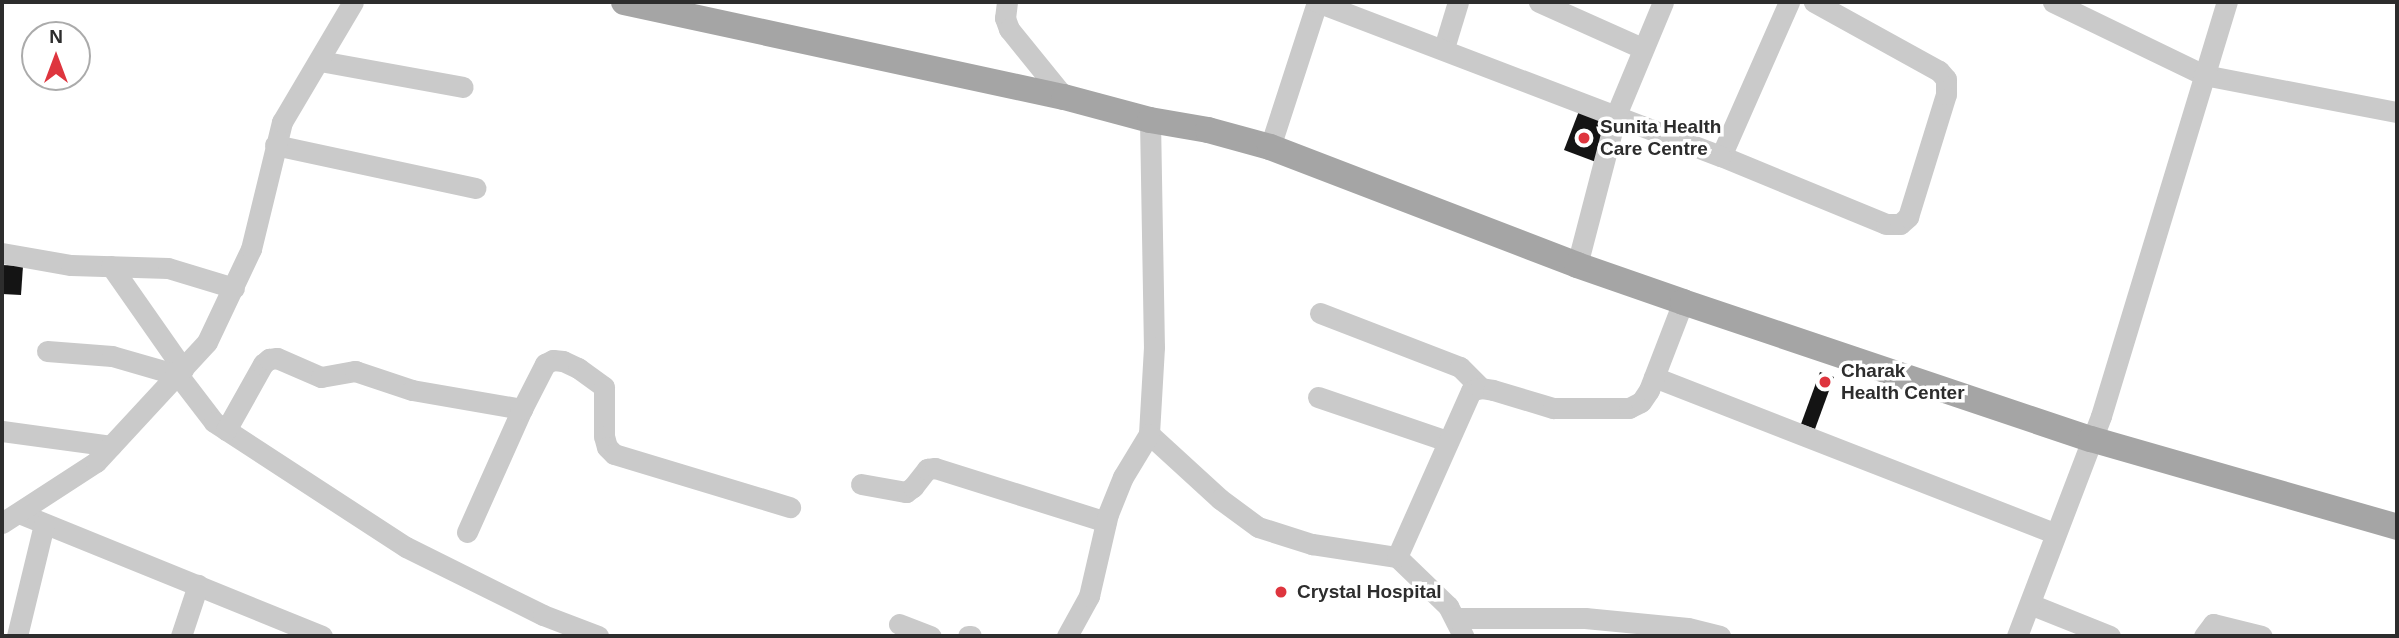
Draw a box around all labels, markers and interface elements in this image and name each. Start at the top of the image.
north arrow [21,21,91,91]
text: N [49,26,63,47]
place label: Sunita Health Care Centre [1600,116,1721,160]
marker: Sunita Health Care Centre [1574,128,1594,148]
place label: Charak Health Center [1841,360,1965,404]
marker: Charak Health Center [1815,372,1835,392]
place label: Crystal Hospital [1297,581,1442,603]
marker: Crystal Hospital [1271,582,1291,602]

